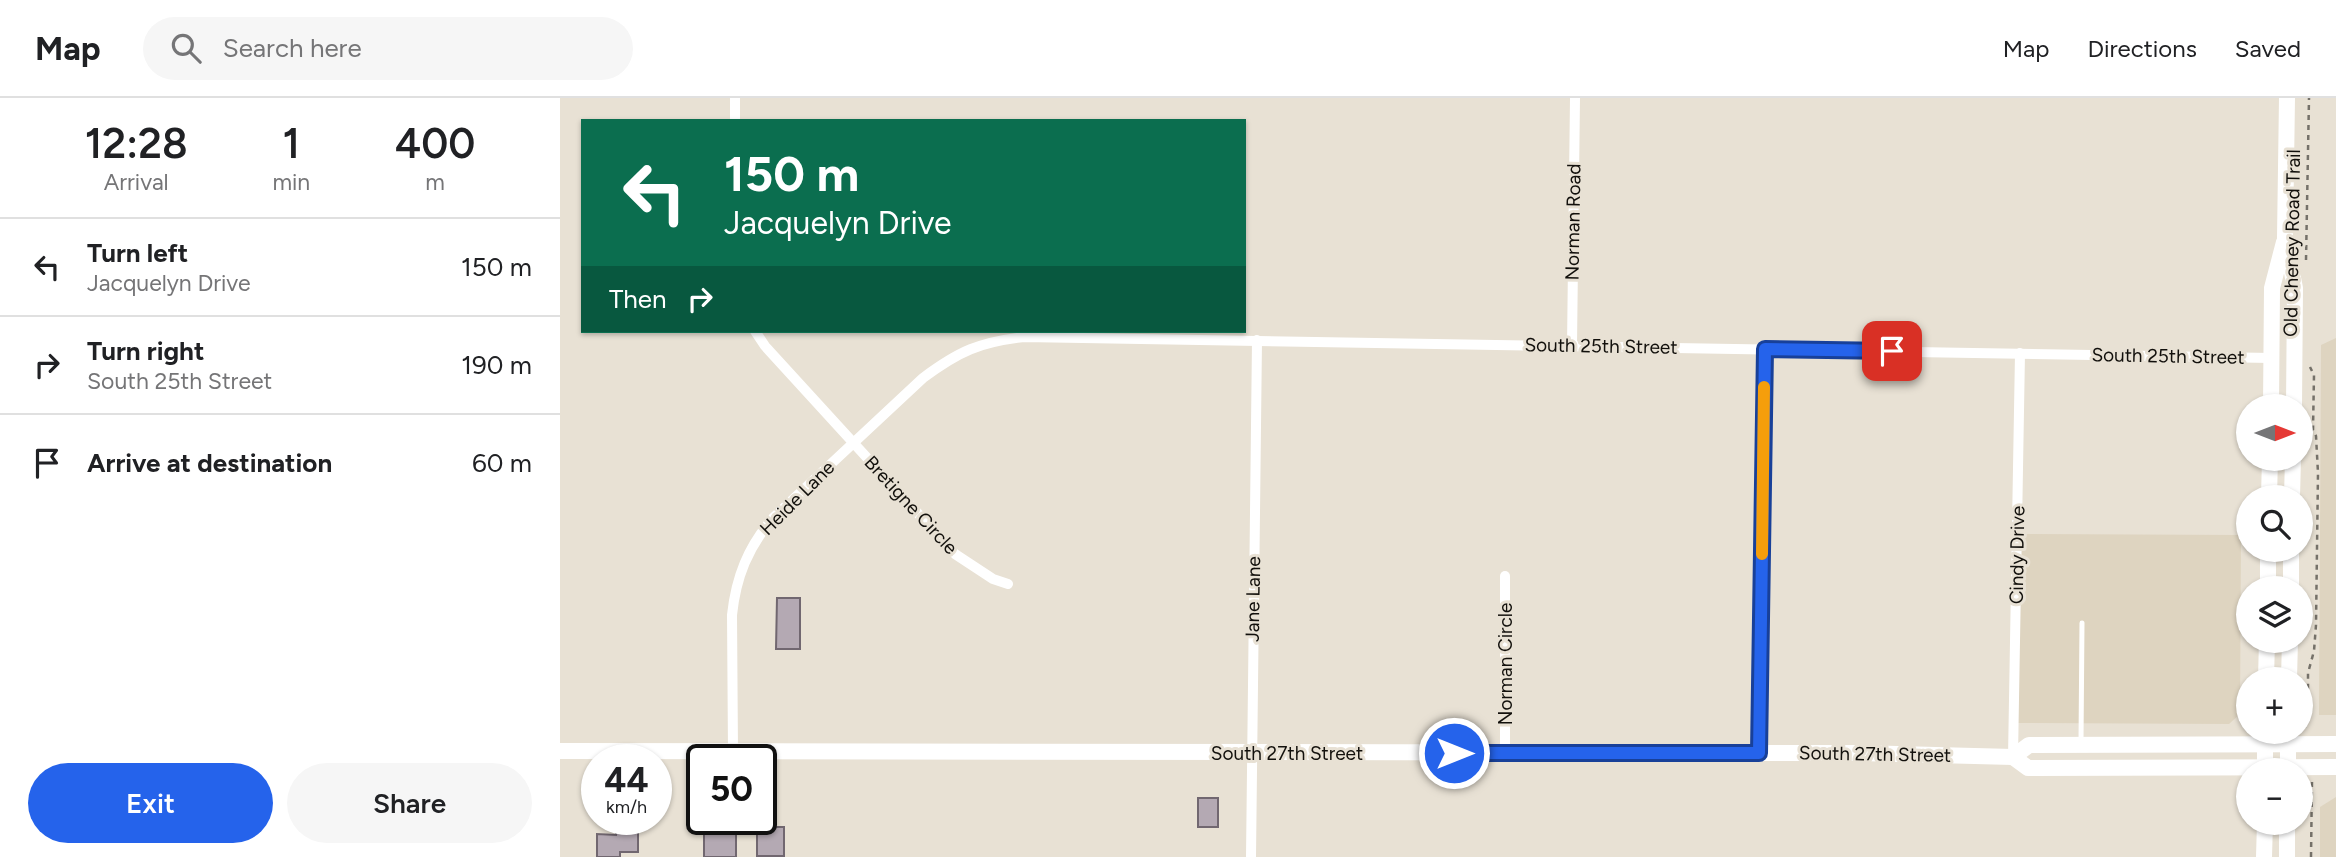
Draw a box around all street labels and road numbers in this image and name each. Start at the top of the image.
street label: Old Cheney Road Trail [2279,149,2305,337]
street label: Norman Road [1560,163,1586,281]
street label: South 25th Street [1524,333,1678,359]
street label: South 25th Street [2091,343,2245,369]
street label: Bretigne Circle [860,451,962,559]
street label: Heide Lane [755,456,839,540]
street label: Cindy Drive [2005,506,2029,604]
street label: Jane Lane [1241,556,1265,642]
street label: Norman Circle [1494,603,1517,725]
street label: South 27th Street [1799,741,1951,767]
street label: South 27th Street [1211,742,1363,765]

